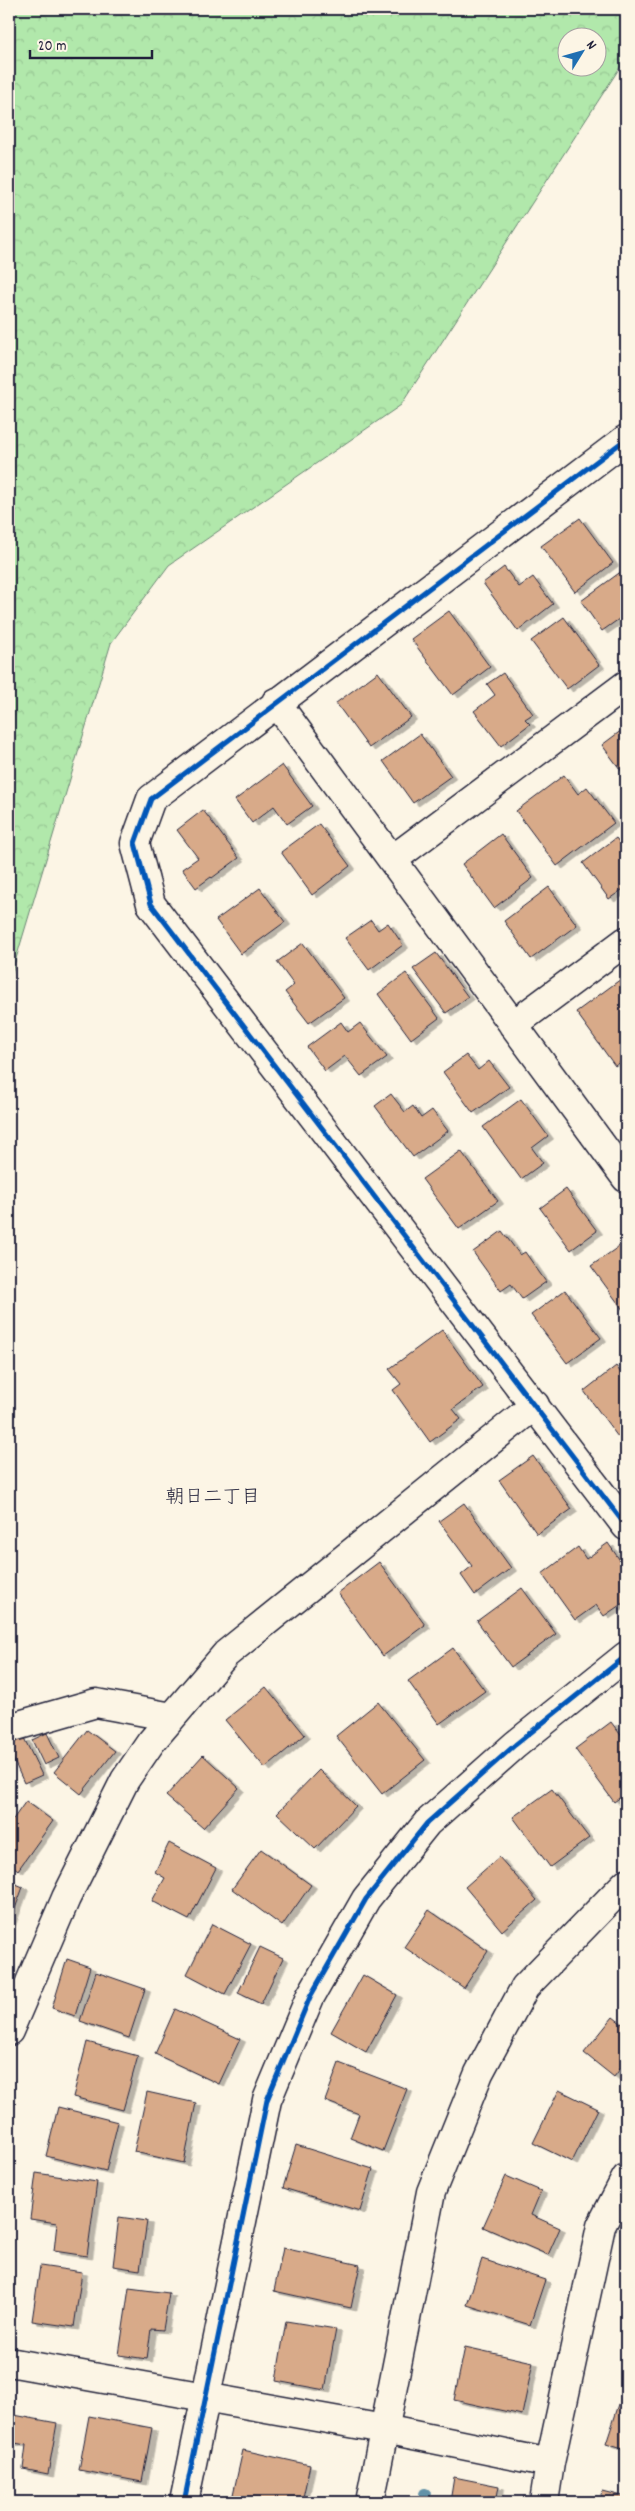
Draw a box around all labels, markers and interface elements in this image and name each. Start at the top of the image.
scale bar [30,28,152,60]
north arrow [558,28,608,78]
text: 20 m [38,36,66,58]
text: N [581,37,601,54]
district label: 朝日二丁目 [165,1485,261,1512]

